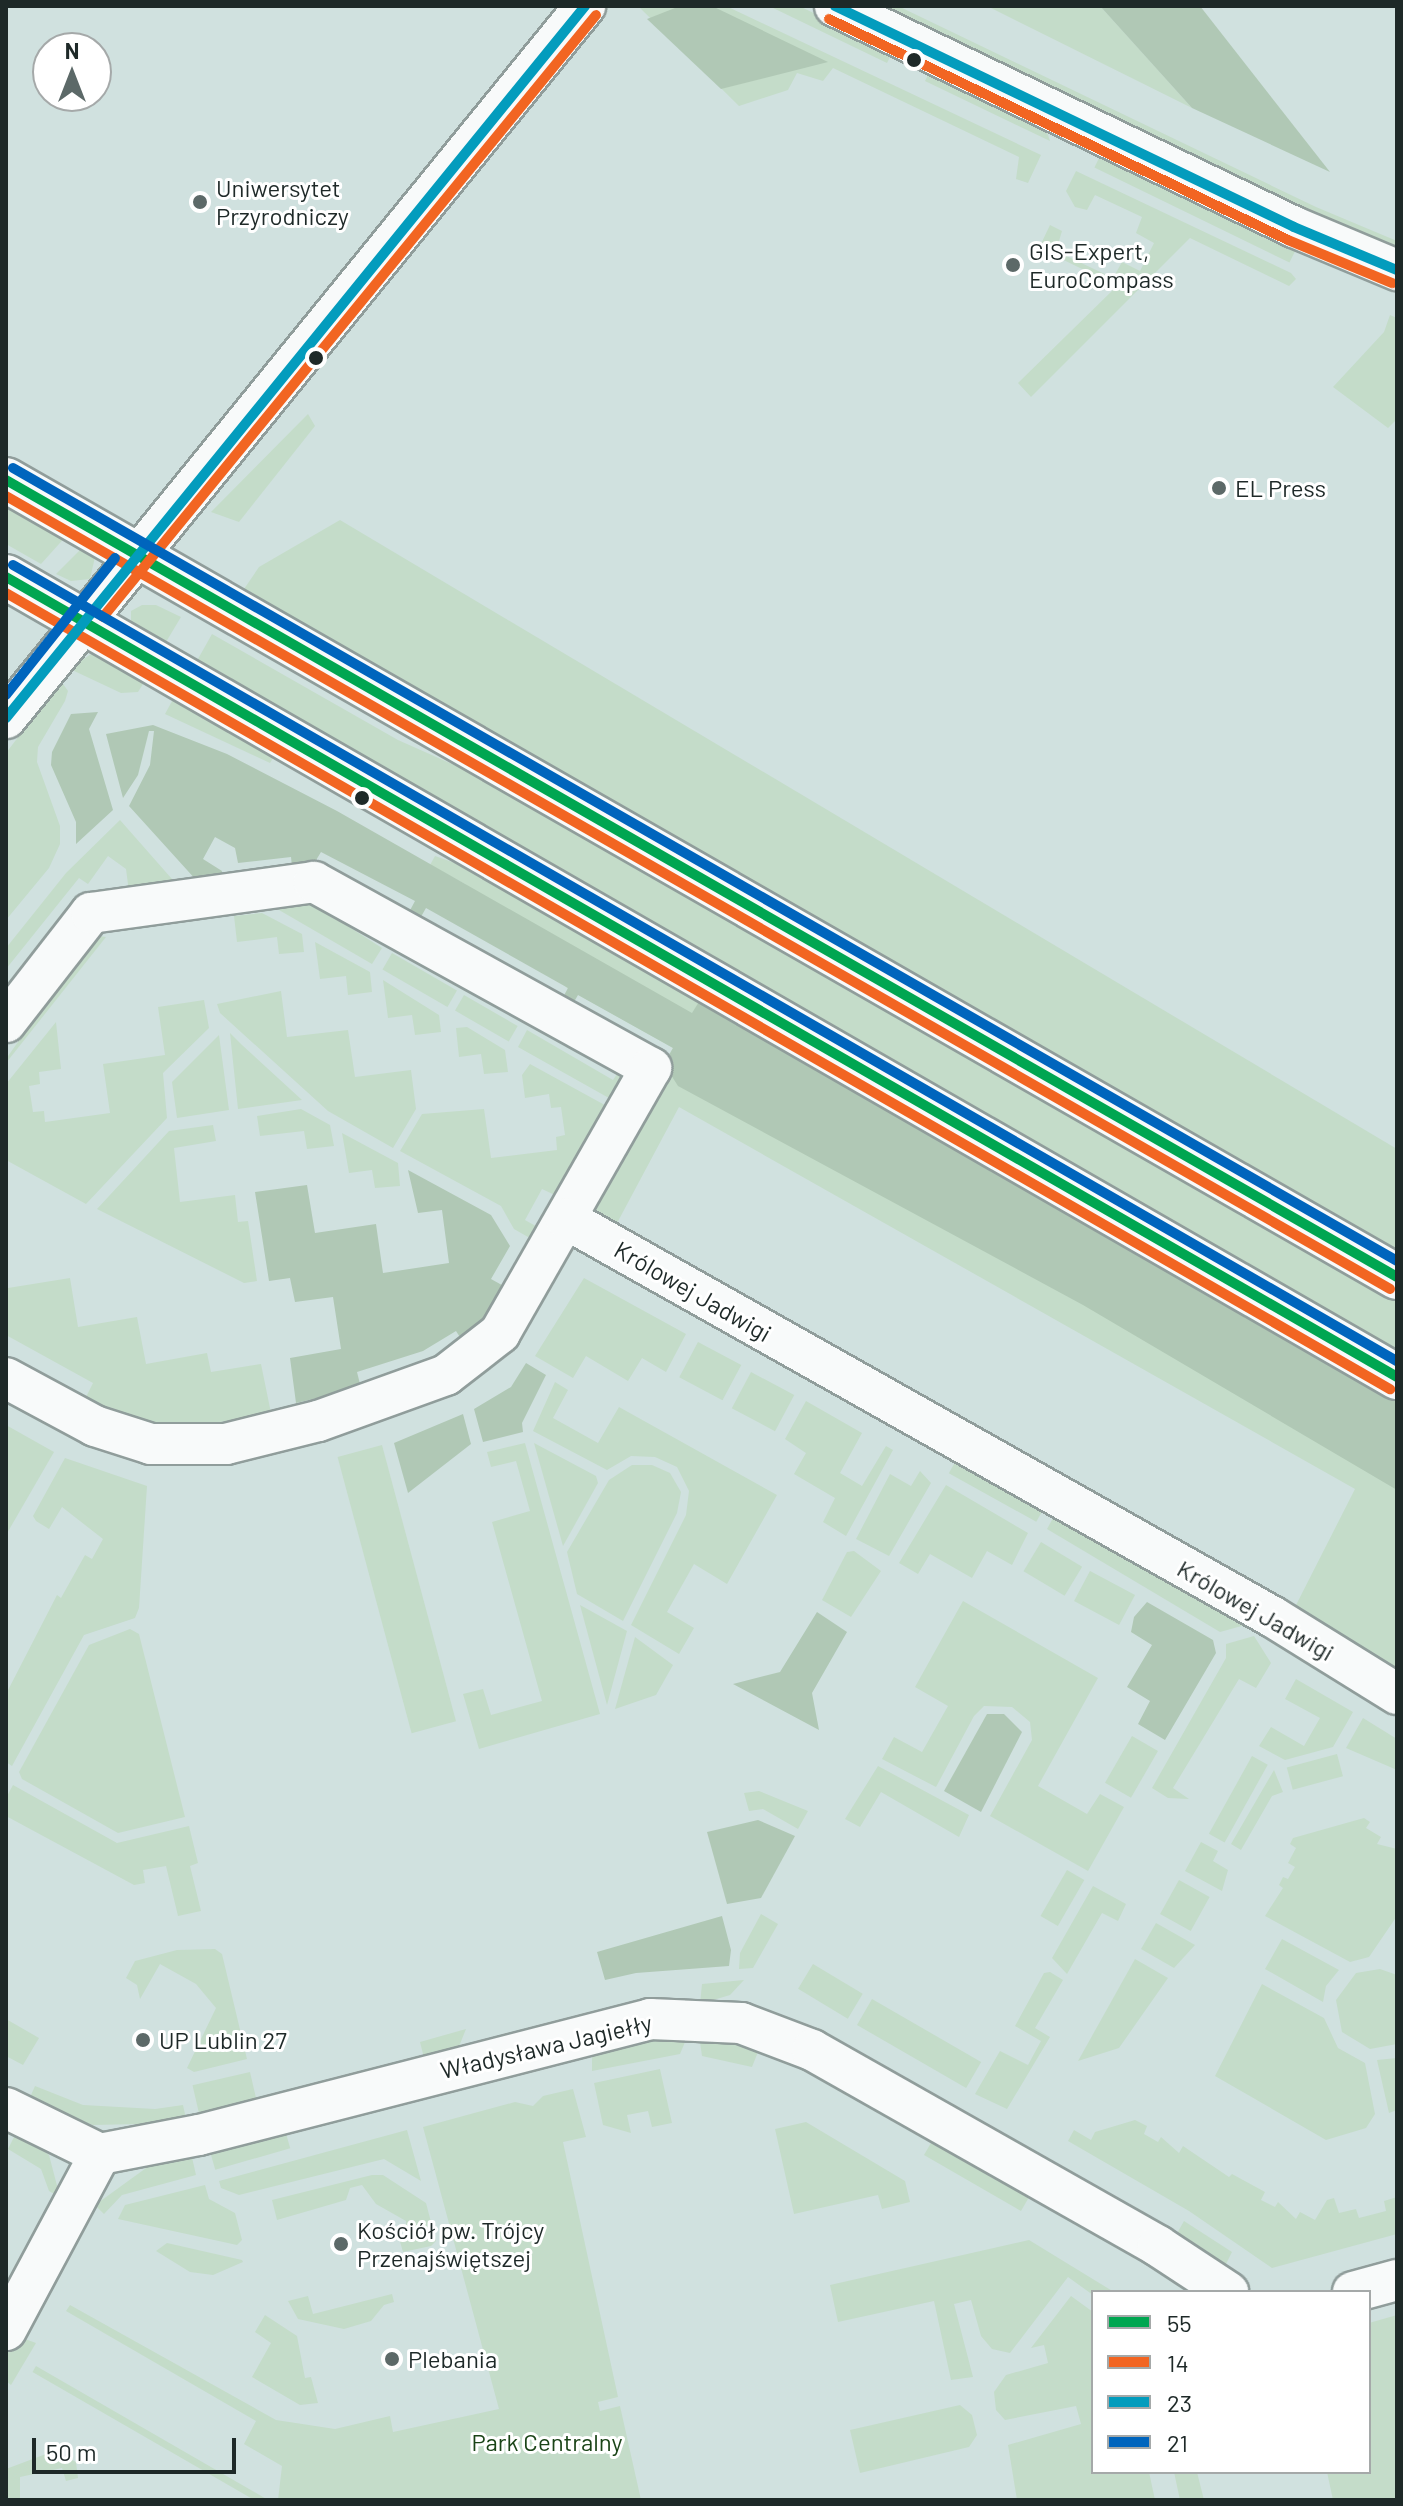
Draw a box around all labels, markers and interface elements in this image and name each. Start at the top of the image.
north arrow [32,32,112,112]
text: N [65,37,79,63]
unlabelled marker [906,52,922,68]
place label: Uniwersytet Przyrodniczy [216,174,349,230]
marker: Uniwersytet Przyrodniczy [191,193,209,211]
place label: GIS-Expert, EuroCompass [1029,237,1174,293]
marker: GIS-Expert, EuroCompass [1004,256,1022,274]
unlabelled marker [308,350,324,366]
place label: EL Press [1235,474,1326,502]
marker: EL Press [1210,479,1228,497]
unlabelled marker [354,790,370,806]
street label: Królowej Jadwigi [609,1234,777,1348]
street label: Królowej Jadwigi [1172,1553,1340,1667]
street label: Władysława Jagiełły [437,2008,655,2084]
place label: UP Lublin 27 [159,2026,287,2054]
marker: UP Lublin 27 [134,2031,152,2049]
place label: Kościół pw. Trójcy Przenajświętszej [357,2216,544,2272]
marker: Kościół pw. Trójcy Przenajświętszej [332,2235,350,2253]
legend [1091,2290,1371,2474]
text: 55 [1167,2308,1192,2337]
place label: Plebania [408,2345,497,2373]
text: 14 [1167,2348,1189,2377]
marker: Plebania [383,2350,401,2368]
text: 23 [1167,2388,1192,2417]
scale bar [36,2422,240,2472]
park label: Park Centralny [471,2428,623,2456]
text: 21 [1167,2428,1188,2457]
text: 50 m [46,2437,97,2466]

